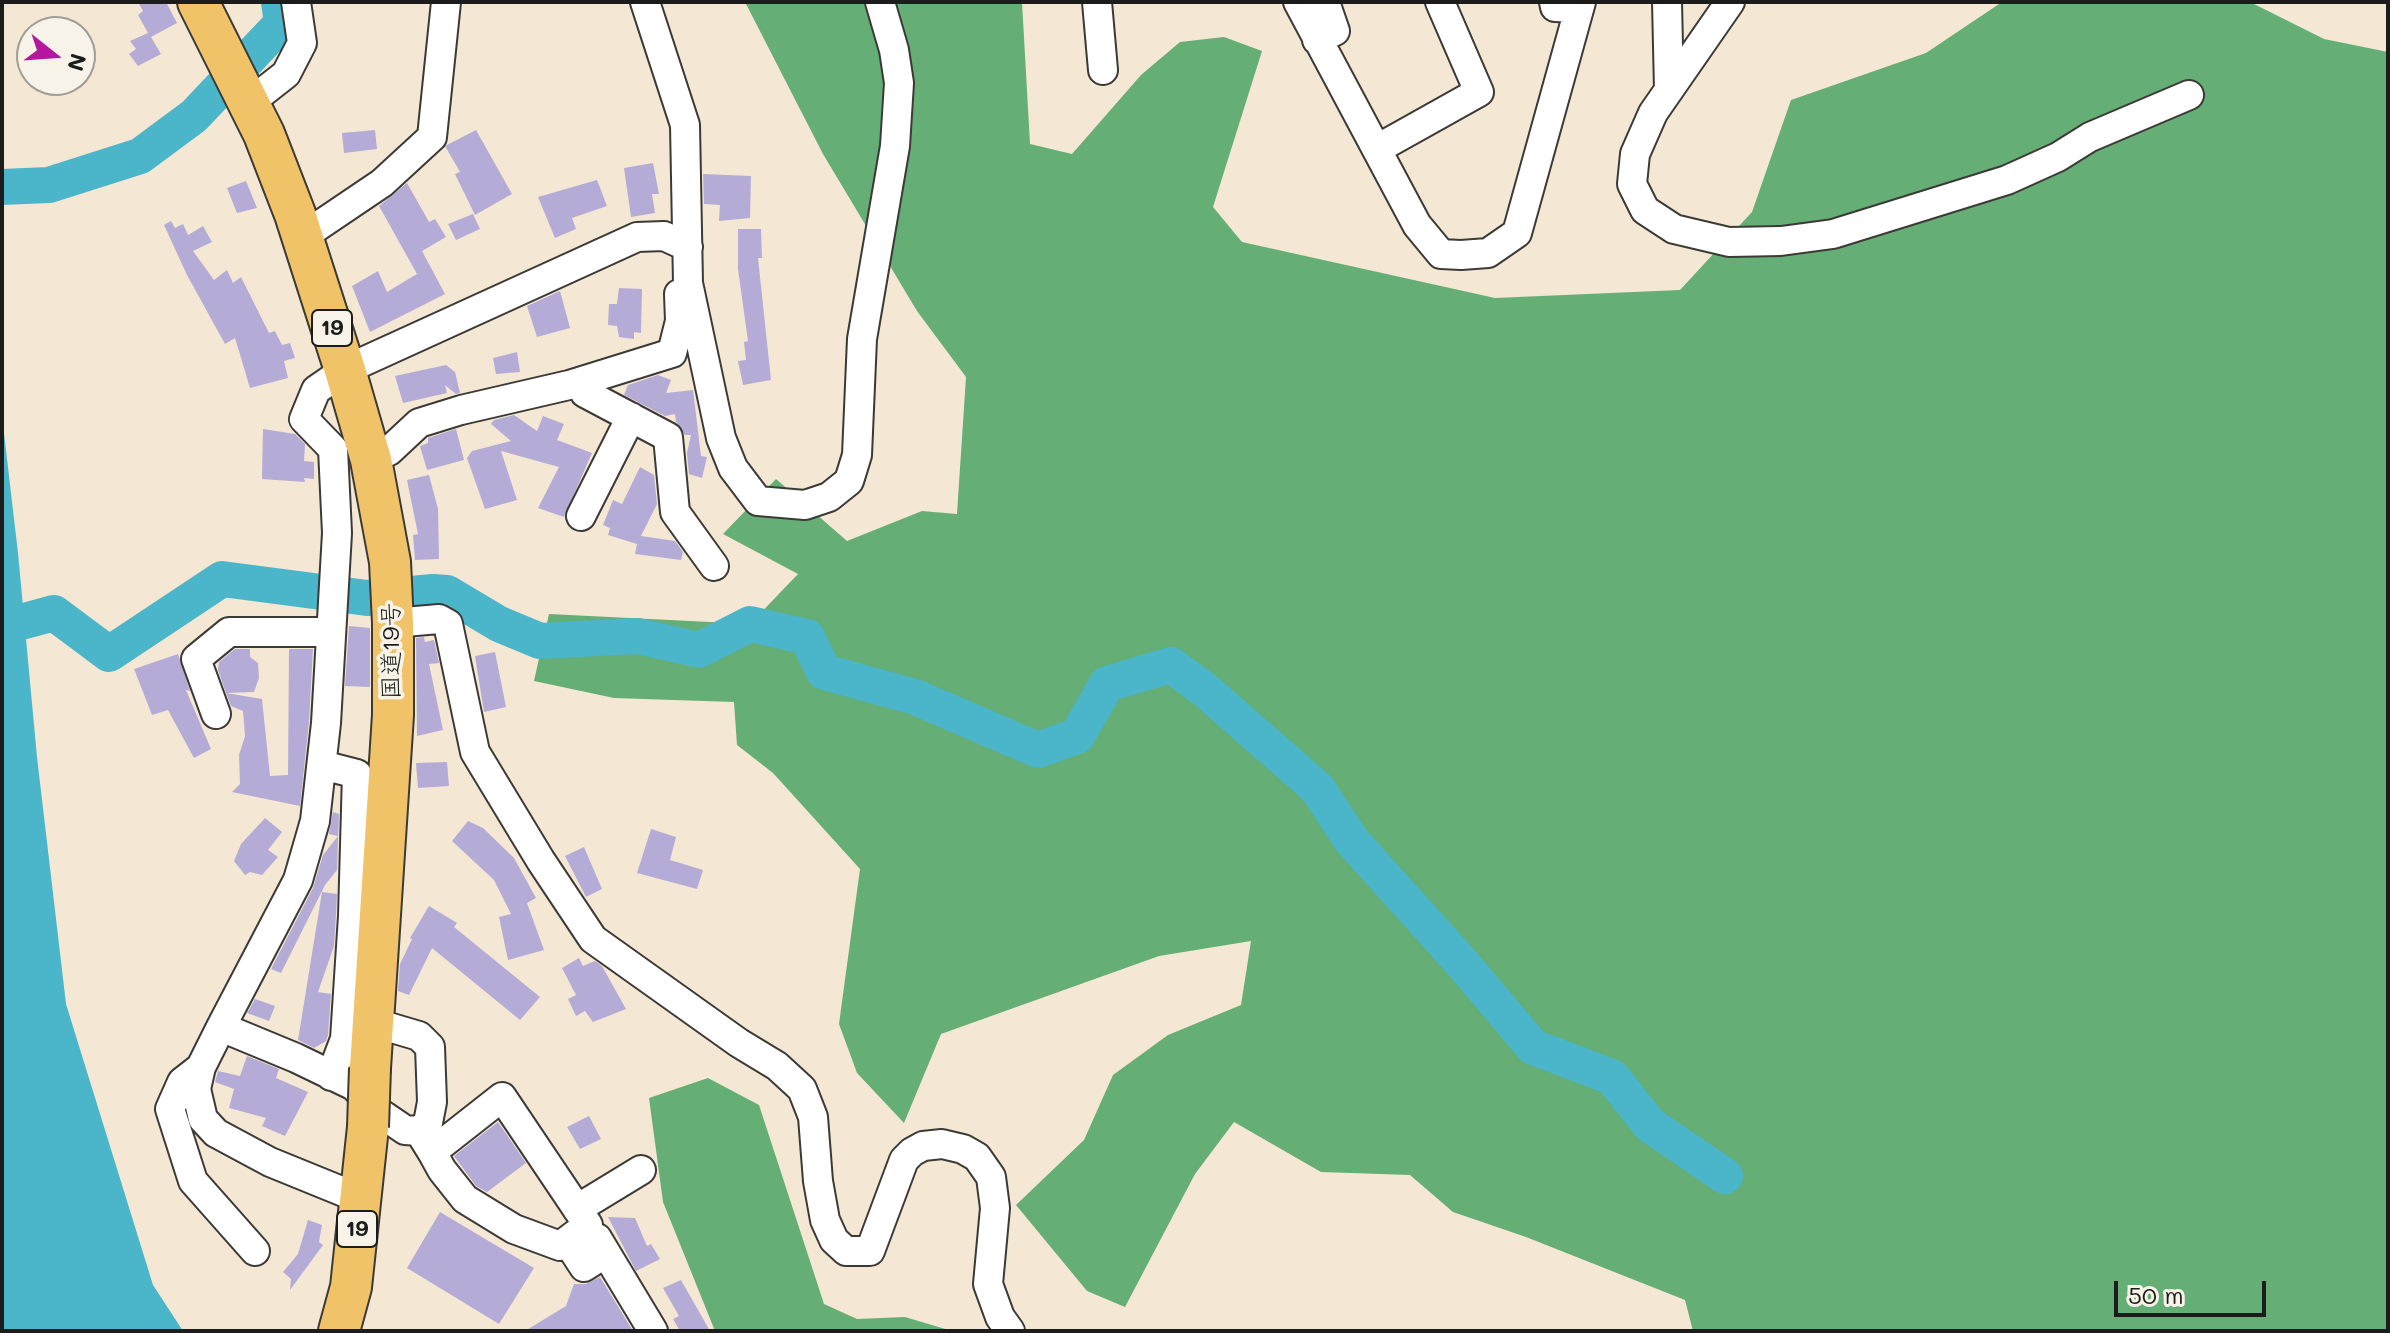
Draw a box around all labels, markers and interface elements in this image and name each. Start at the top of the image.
north arrow [16,16,96,96]
text: N [61,50,94,75]
road number: 19 [312,310,352,346]
street label: 国道19号 [378,603,406,699]
road number: 19 [337,1211,377,1247]
scale bar [2118,1265,2270,1315]
text: 50 m [2128,1279,2184,1310]

